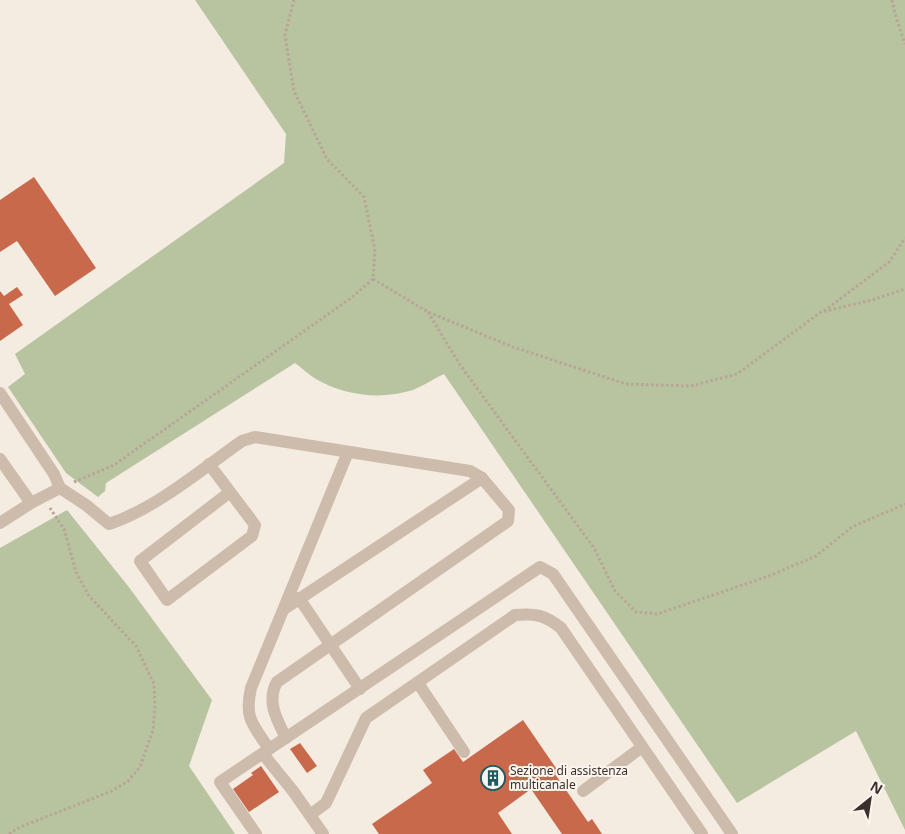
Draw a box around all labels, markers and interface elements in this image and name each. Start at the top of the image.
place label: Sezione di assistenza multicanale [510,762,628,793]
building icon: Sezione di assistenza multicanale [480,765,506,791]
north arrow [845,774,895,824]
text: N [867,776,886,798]

